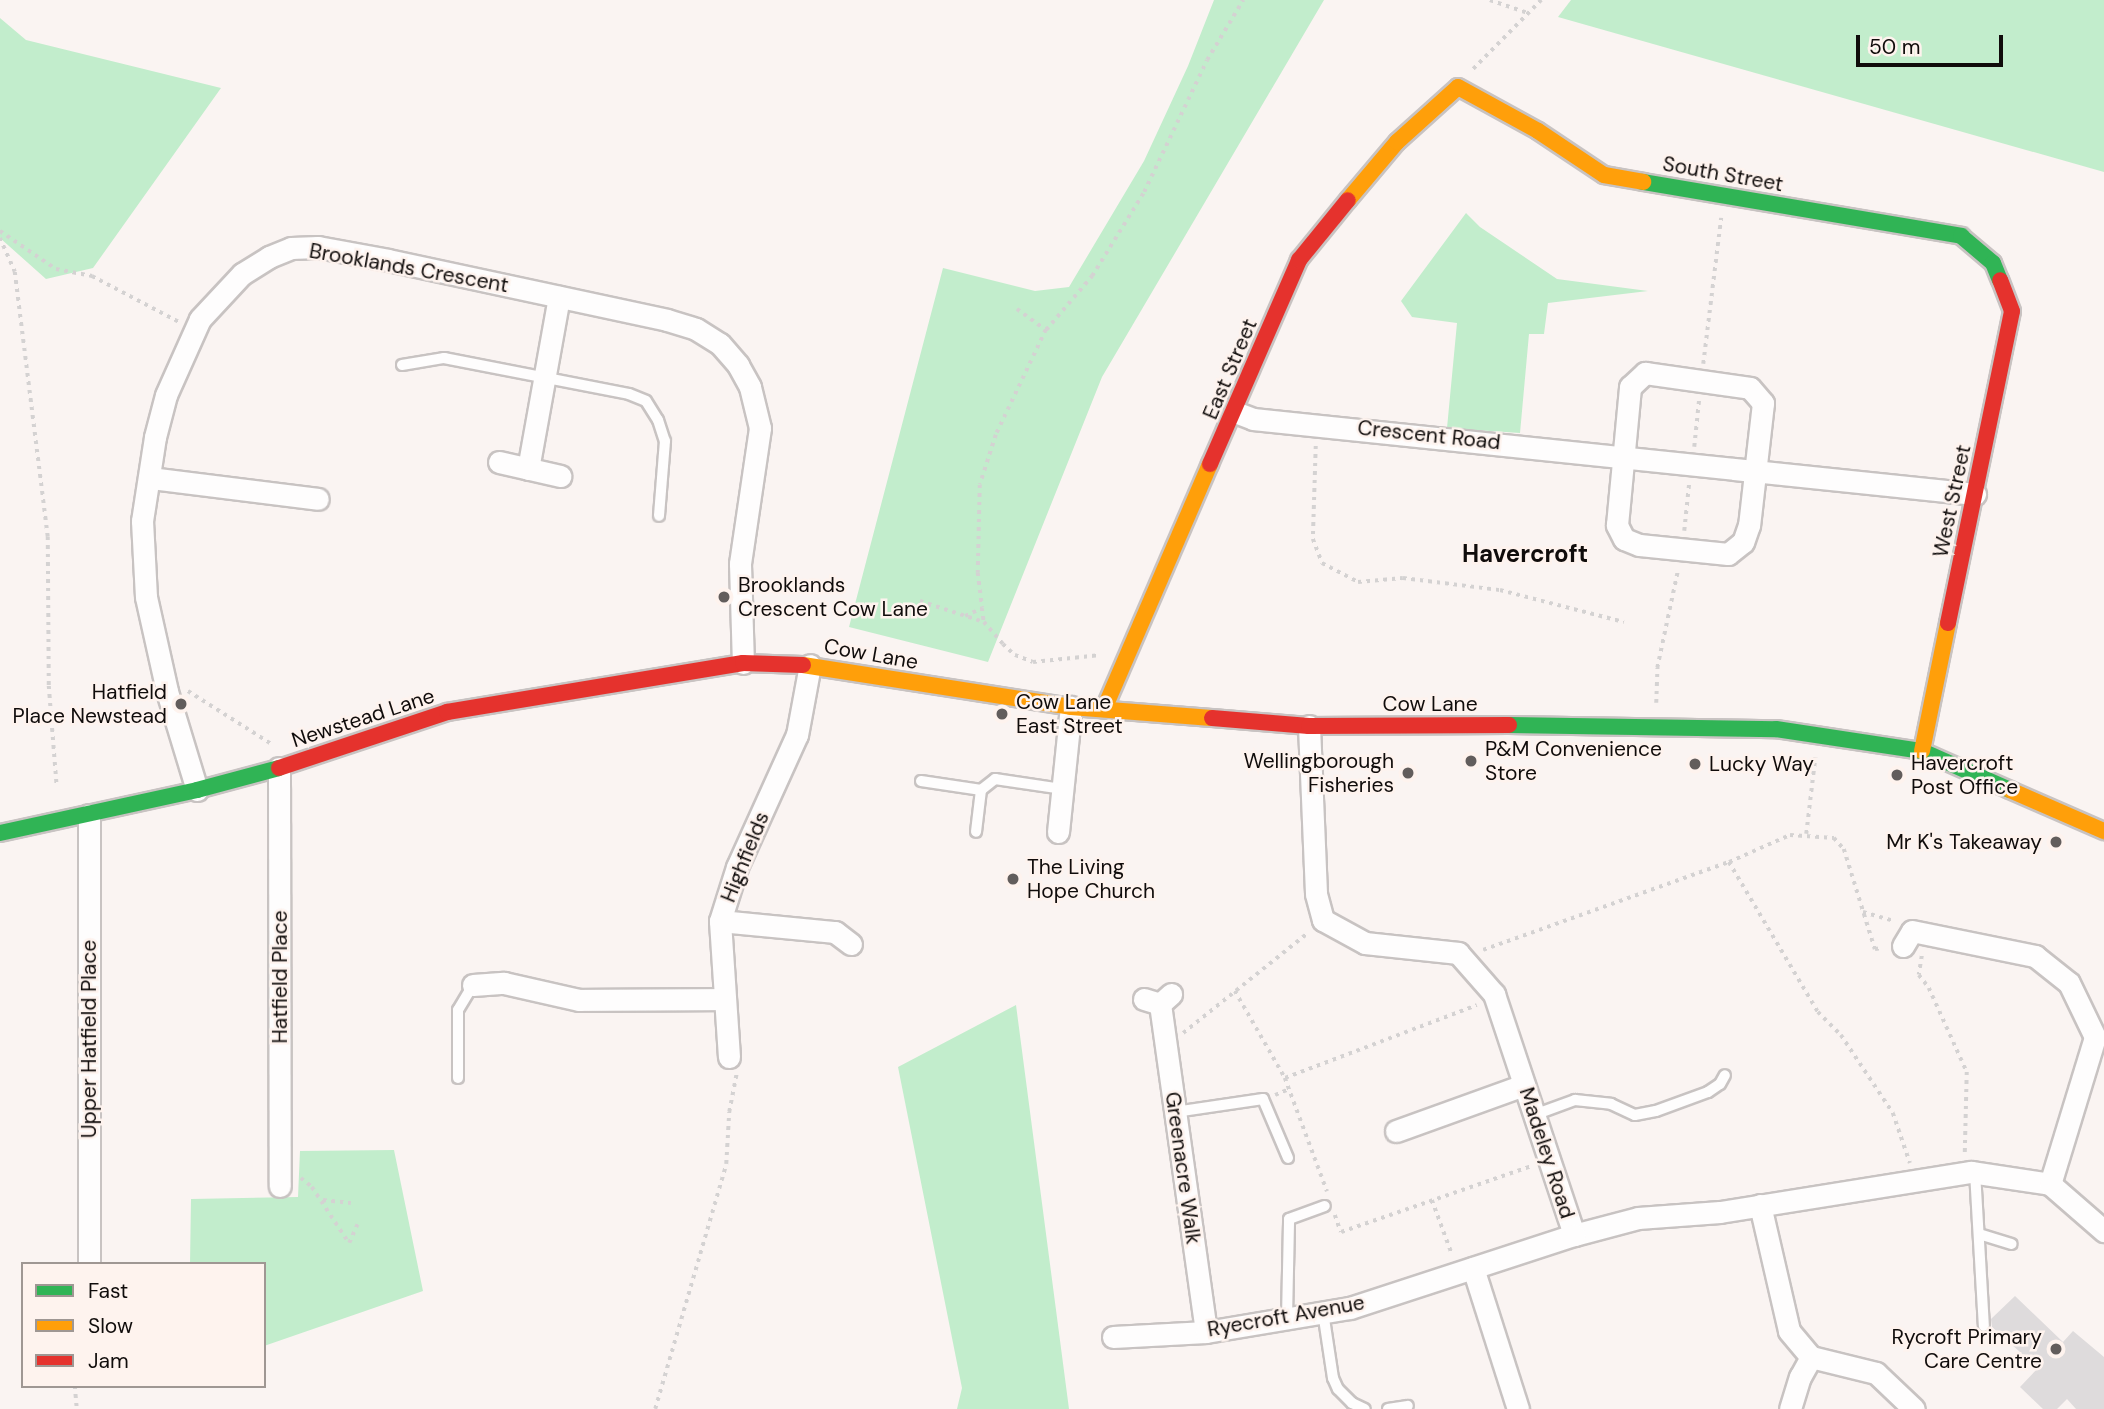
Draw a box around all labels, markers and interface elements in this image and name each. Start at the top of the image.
scale bar [1859,21,2006,65]
text: 50 m [1869,33,1920,61]
street label: South Street [1661,151,1785,197]
street label: Brooklands Crescent [307,238,511,298]
street label: East Street [1198,315,1262,423]
street label: Crescent Road [1356,415,1502,455]
street label: West Street [1928,442,1976,560]
district label: Havercroft [1462,540,1588,568]
place label: Brooklands Crescent Cow Lane [738,572,928,622]
marker: Brooklands Crescent Cow Lane [716,589,732,605]
street label: Cow Lane [822,633,920,675]
place label: Hatfield Place Newstead [13,679,167,729]
street label: Newstead Lane [288,683,438,753]
place label: Cow Lane East Street [1016,689,1123,739]
street label: Cow Lane [1382,691,1478,717]
marker: Hatfield Place Newstead [173,696,189,712]
marker: Cow Lane East Street [994,706,1010,722]
place label: P&M Convenience Store [1485,736,1662,786]
place label: Wellingborough Fisheries [1243,748,1394,798]
place label: Havercroft Post Office [1911,750,2018,800]
place label: Lucky Way [1709,751,1814,777]
marker: P&M Convenience Store [1463,753,1479,769]
marker: Lucky Way [1687,756,1703,772]
marker: Wellingborough Fisheries [1400,765,1416,781]
marker: Havercroft Post Office [1889,767,1905,783]
street label: Highfields [715,808,775,906]
place label: Mr K's Takeaway [1886,829,2042,855]
marker: Mr K's Takeaway [2048,834,2064,850]
place label: The Living Hope Church [1027,854,1155,904]
marker: The Living Hope Church [1005,871,1021,887]
street label: Hatfield Place [267,910,293,1044]
street label: Upper Hatfield Place [76,940,102,1138]
street label: Madeley Road [1514,1084,1580,1222]
street label: Greenacre Walk [1160,1090,1206,1246]
legend [21,1262,266,1388]
text: Fast [88,1277,128,1305]
street label: Ryecroft Avenue [1205,1290,1367,1342]
text: Slow [88,1312,133,1340]
place label: Rycroft Primary Care Centre [1891,1324,2042,1374]
marker: Rycroft Primary Care Centre [2048,1341,2064,1357]
text: Jam [88,1347,129,1375]

